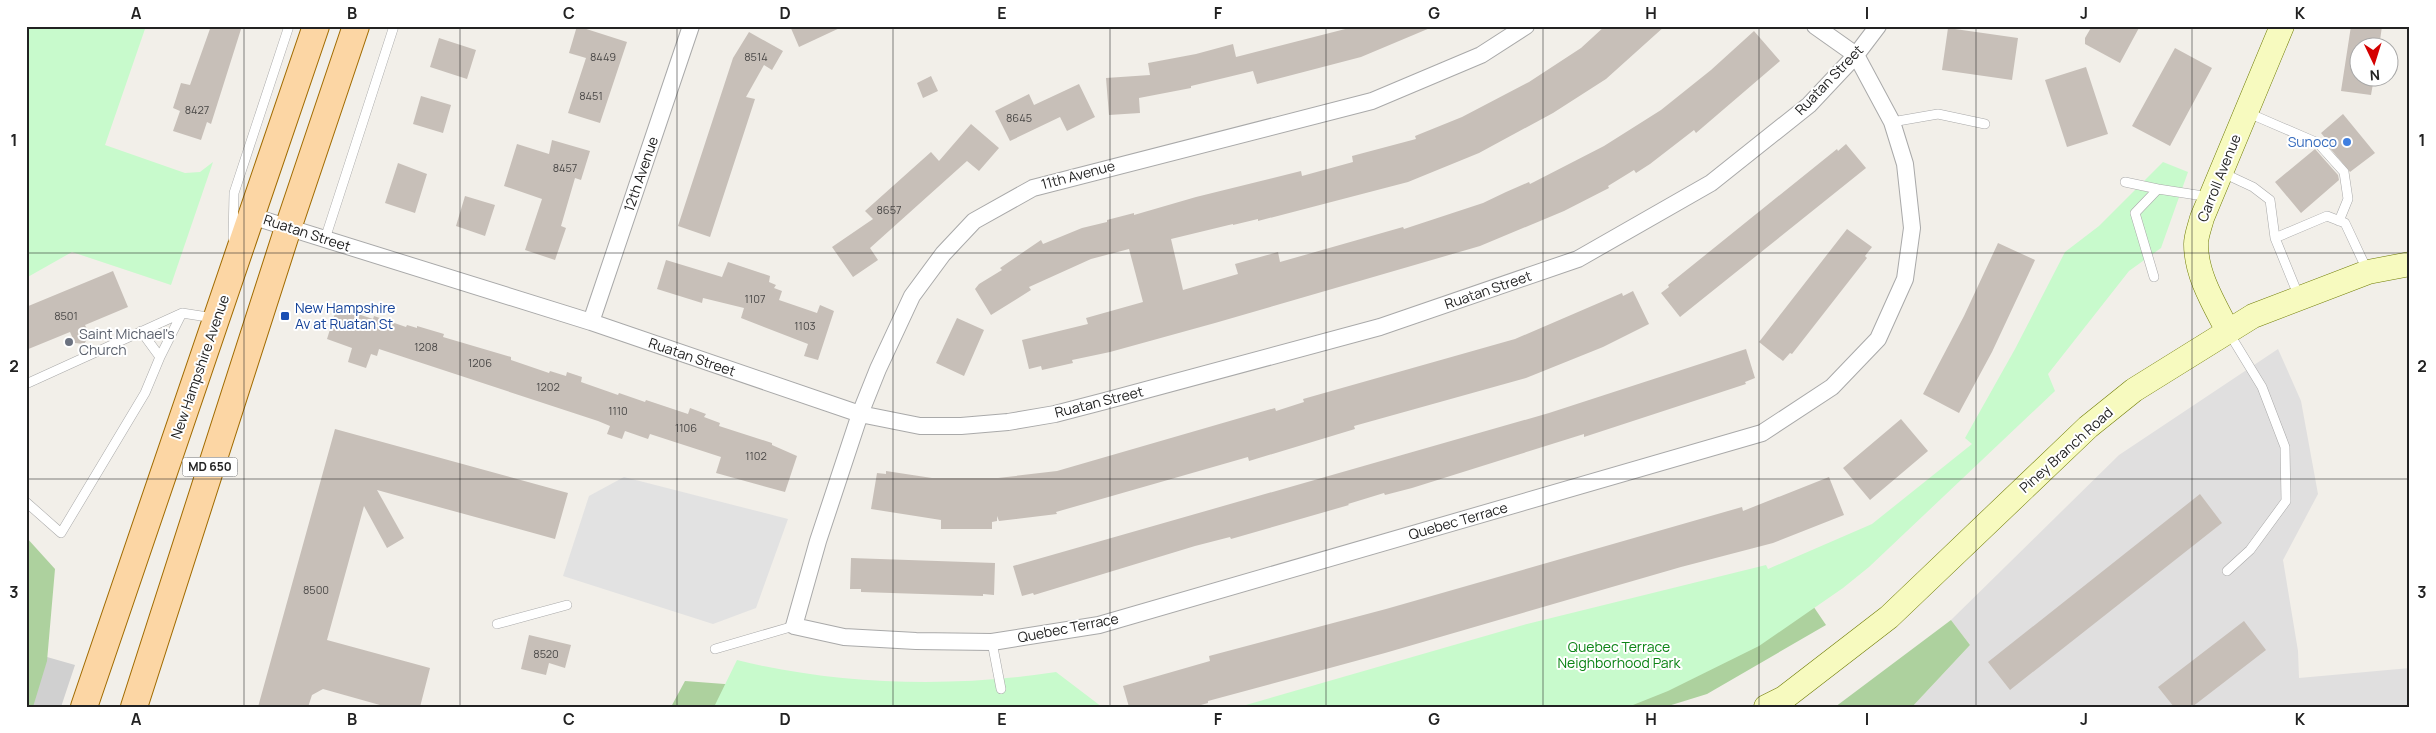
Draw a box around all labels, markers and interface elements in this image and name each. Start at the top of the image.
text: A [131,2,142,24]
text: B [347,2,357,24]
text: C [563,2,575,24]
text: D [779,2,791,24]
text: E [997,2,1007,24]
text: F [1214,2,1223,24]
text: G [1428,2,1440,24]
text: H [1645,2,1657,24]
text: I [1865,2,1869,24]
text: J [2080,2,2088,24]
text: K [2295,2,2306,24]
north arrow [2348,38,2398,88]
street label: Ruatan Street [1790,40,1867,119]
house number: 8449 [590,49,616,64]
house number: 8514 [744,49,768,64]
text: N [2369,66,2381,85]
house number: 8451 [579,88,603,103]
house number: 8427 [185,102,209,117]
house number: 8645 [1006,110,1032,125]
text: 1 [10,129,18,151]
text: 1 [2418,129,2426,151]
street label: Carroll Avenue [2192,131,2245,225]
place label: Sunoco [2288,132,2337,151]
street label: 12th Avenue [619,134,662,214]
marker: Sunoco [2341,136,2353,148]
street label: 11th Avenue [1039,156,1117,193]
house number: 8457 [553,160,577,175]
house number: 8657 [876,202,902,217]
street label: Ruatan Street [261,209,354,256]
street label: Ruatan Street [1442,266,1534,313]
house number: 1107 [745,291,765,306]
street label: New Hampshire Avenue [166,292,233,441]
place label: New Hampshire Av at Ruatan St [295,298,396,333]
house number: 8501 [54,308,78,323]
marker: New Hampshire Av at Ruatan St [279,310,291,322]
house number: 1103 [794,318,816,333]
place label: Saint Michael's Church [79,324,175,359]
street label: Ruatan Street [646,333,738,380]
marker: Saint Michael's Church [63,336,75,348]
house number: 1208 [414,339,438,354]
text: 2 [9,355,19,377]
house number: 1206 [468,355,492,370]
text: 2 [2417,355,2427,377]
house number: 1202 [536,379,560,394]
street label: Ruatan Street [1053,381,1145,422]
house number: 1110 [608,403,628,418]
street label: Piney Branch Road [2015,403,2116,497]
house number: 1106 [675,420,697,435]
house number: 1102 [745,448,767,463]
road number: MD 650 [182,458,238,477]
street label: Quebec Terrace [1406,497,1510,544]
text: 3 [9,581,19,603]
text: 3 [2417,581,2427,603]
house number: 8500 [303,582,329,597]
street label: Quebec Terrace [1016,608,1120,647]
park label: Quebec Terrace Neighborhood Park [1557,637,1682,672]
house number: 8520 [533,646,559,661]
text: A [131,708,142,730]
text: B [347,708,357,730]
text: C [563,708,575,730]
text: D [779,708,791,730]
text: E [997,708,1007,730]
text: F [1214,708,1223,730]
text: G [1428,708,1440,730]
text: H [1645,708,1657,730]
text: I [1865,708,1869,730]
text: J [2080,708,2088,730]
text: K [2295,708,2306,730]

